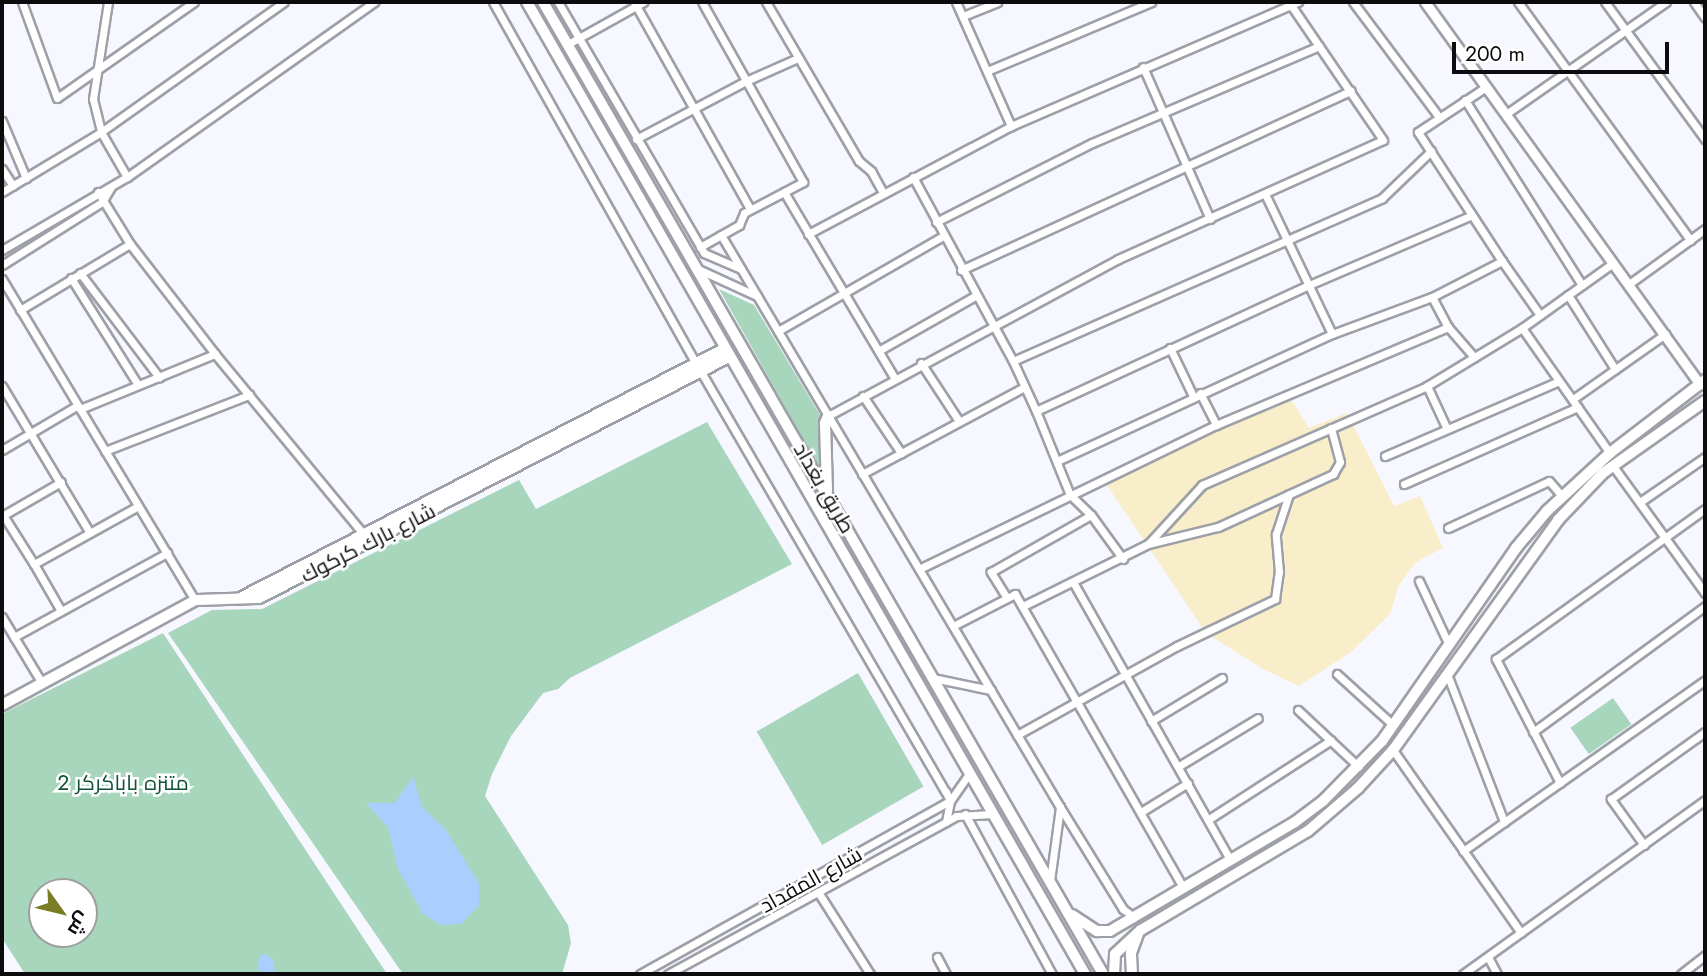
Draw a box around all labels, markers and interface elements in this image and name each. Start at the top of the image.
scale bar [1455,28,1672,72]
text: 200 m [1465,39,1525,69]
street label: طريق بغداد [788,438,860,538]
street label: شارع بارك كركوك [296,498,440,588]
park label: متنزه باباكركر 2 [57,770,189,796]
street label: شارع المقداد [755,842,867,918]
north arrow [28,878,98,948]
text: ش [61,906,97,942]

